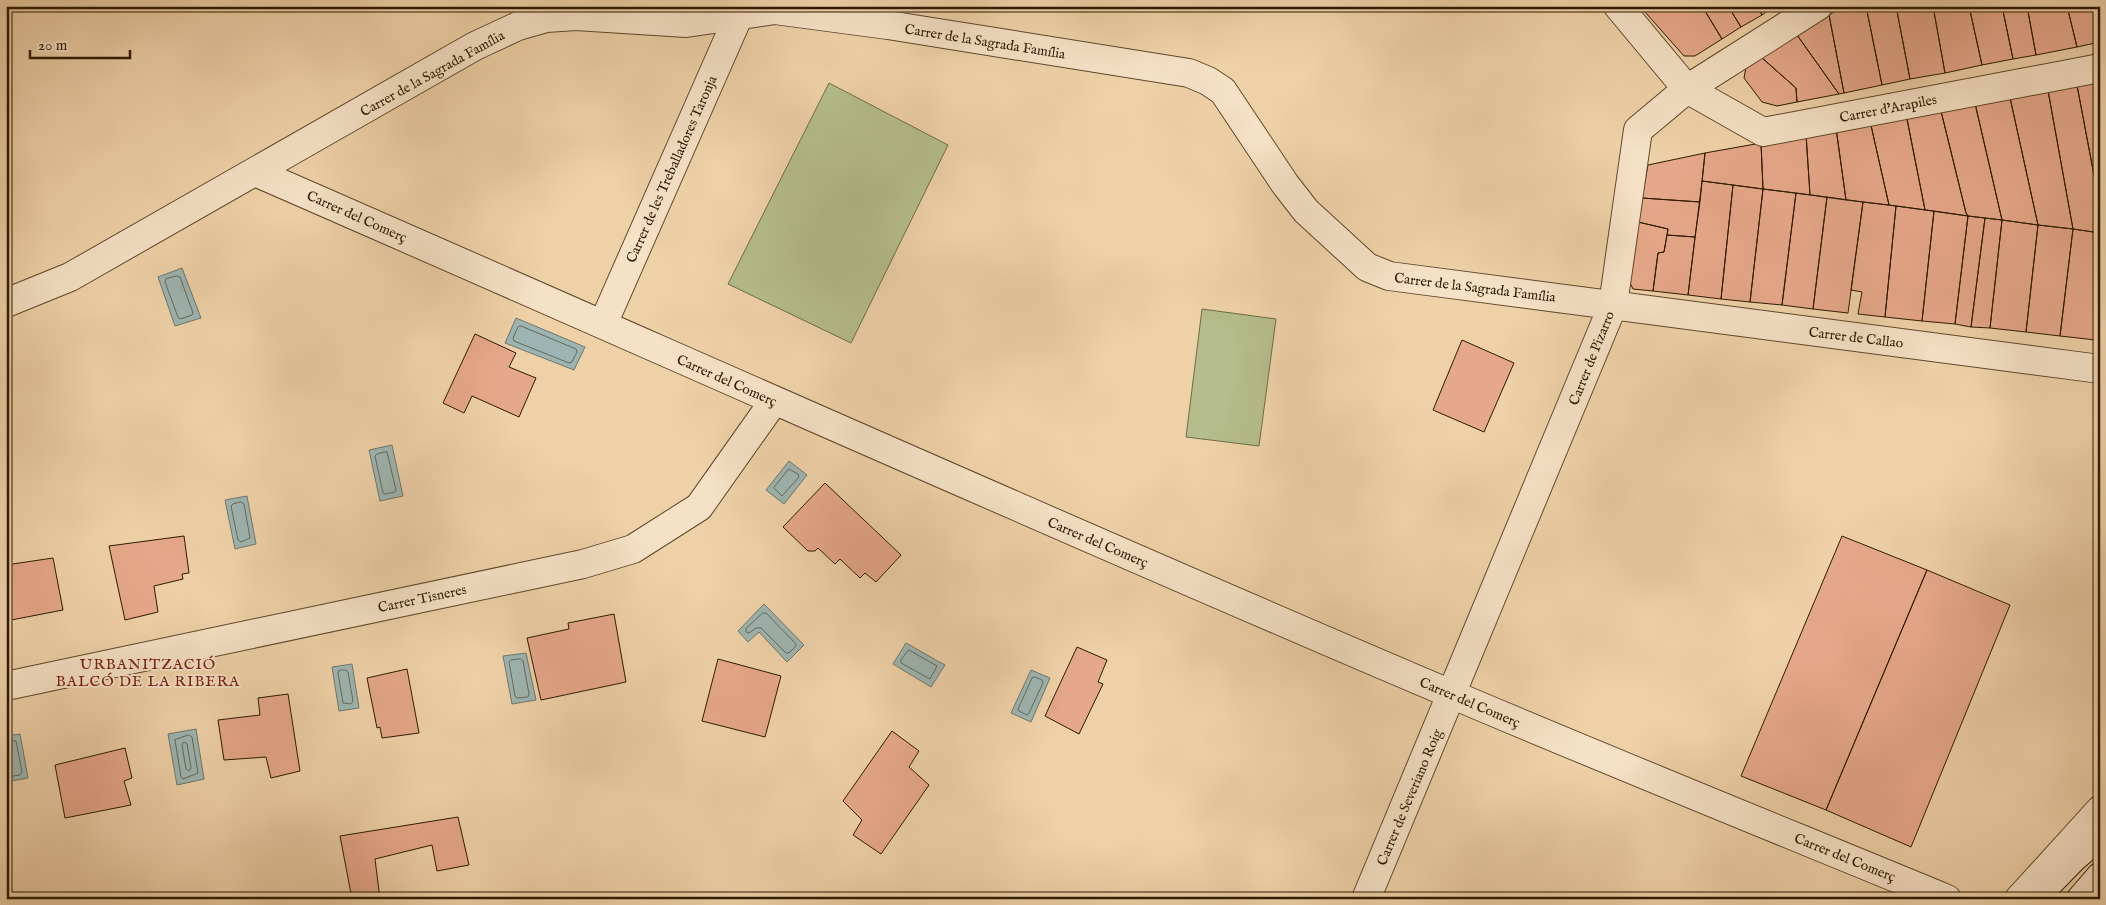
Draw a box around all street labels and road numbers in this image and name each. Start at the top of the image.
street label: Carrer de la Sagrada Família [903,20,1067,64]
street label: Carrer de la Sagrada Família [357,26,509,121]
street label: Carrer de les Treballadores Taronja [622,72,722,266]
street label: Carrer d'Arapiles [1838,91,1938,127]
street label: Carrer del Comerç [304,187,409,247]
street label: Carrer de la Sagrada Família [1393,269,1557,307]
street label: Carrer de Pizarro [1565,308,1619,408]
street label: Carrer de Callao [1808,323,1905,353]
street label: Carrer del Comerç [674,351,779,411]
street label: Carrer del Comerç [1045,514,1151,572]
street label: Carrer Tisneres [376,581,468,617]
street label: Carrer del Comerç [1417,674,1523,732]
street label: Carrer de Severiano Roig [1373,726,1447,868]
street label: Carrer del Comerç [1791,829,1898,886]

